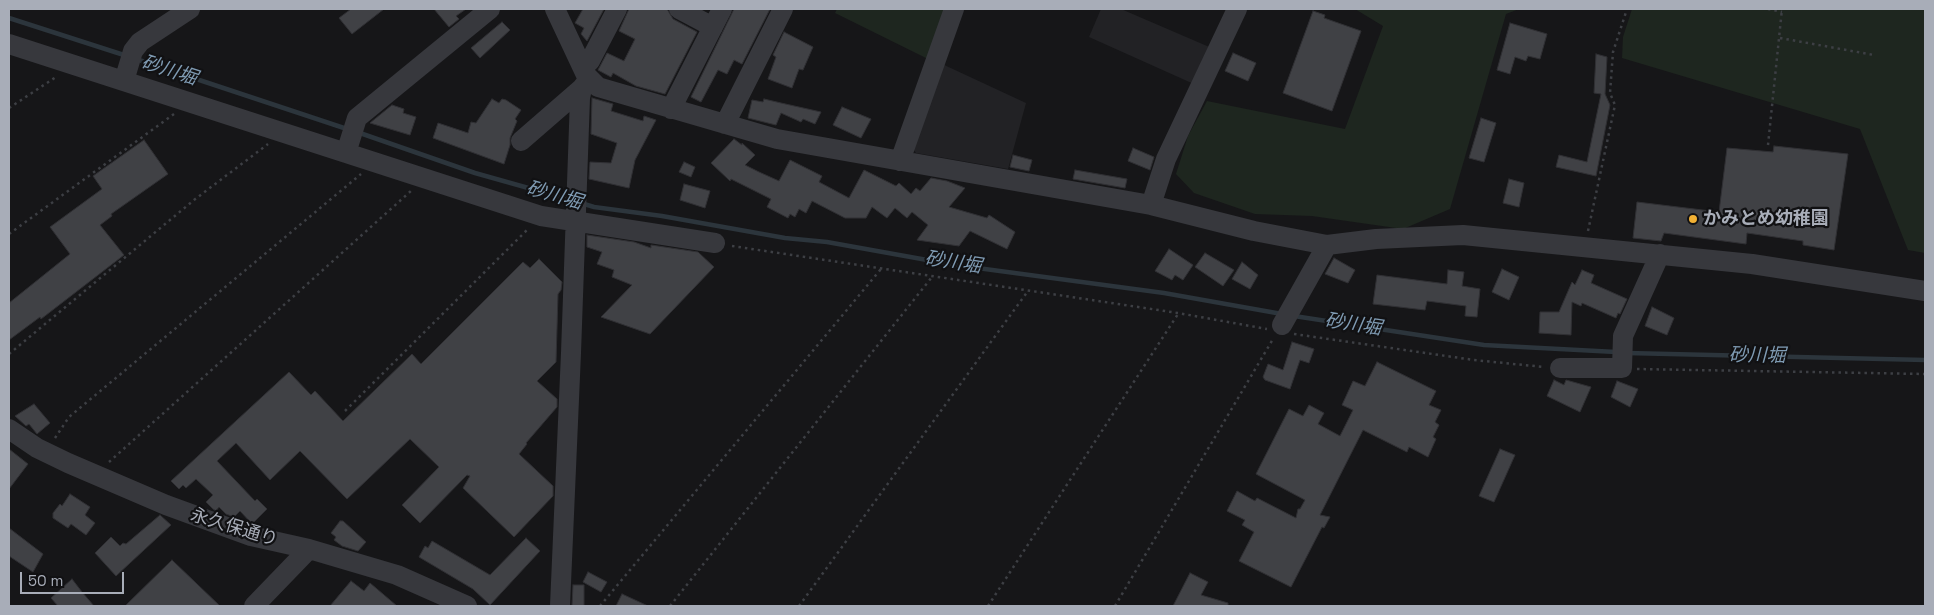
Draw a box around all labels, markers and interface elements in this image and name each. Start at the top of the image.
water label: 砂川堀 [138,51,200,91]
water label: 砂川堀 [523,177,585,215]
place label: かみとめ幼稚園 [1703,208,1829,230]
marker: かみとめ幼稚園 [1687,213,1699,225]
water label: 砂川堀 [923,247,983,279]
water label: 砂川堀 [1323,309,1383,341]
water label: 砂川堀 [1728,344,1786,368]
street label: 永久保通り [188,505,280,551]
scale bar [22,562,126,594]
text: 50 m [28,571,63,590]

